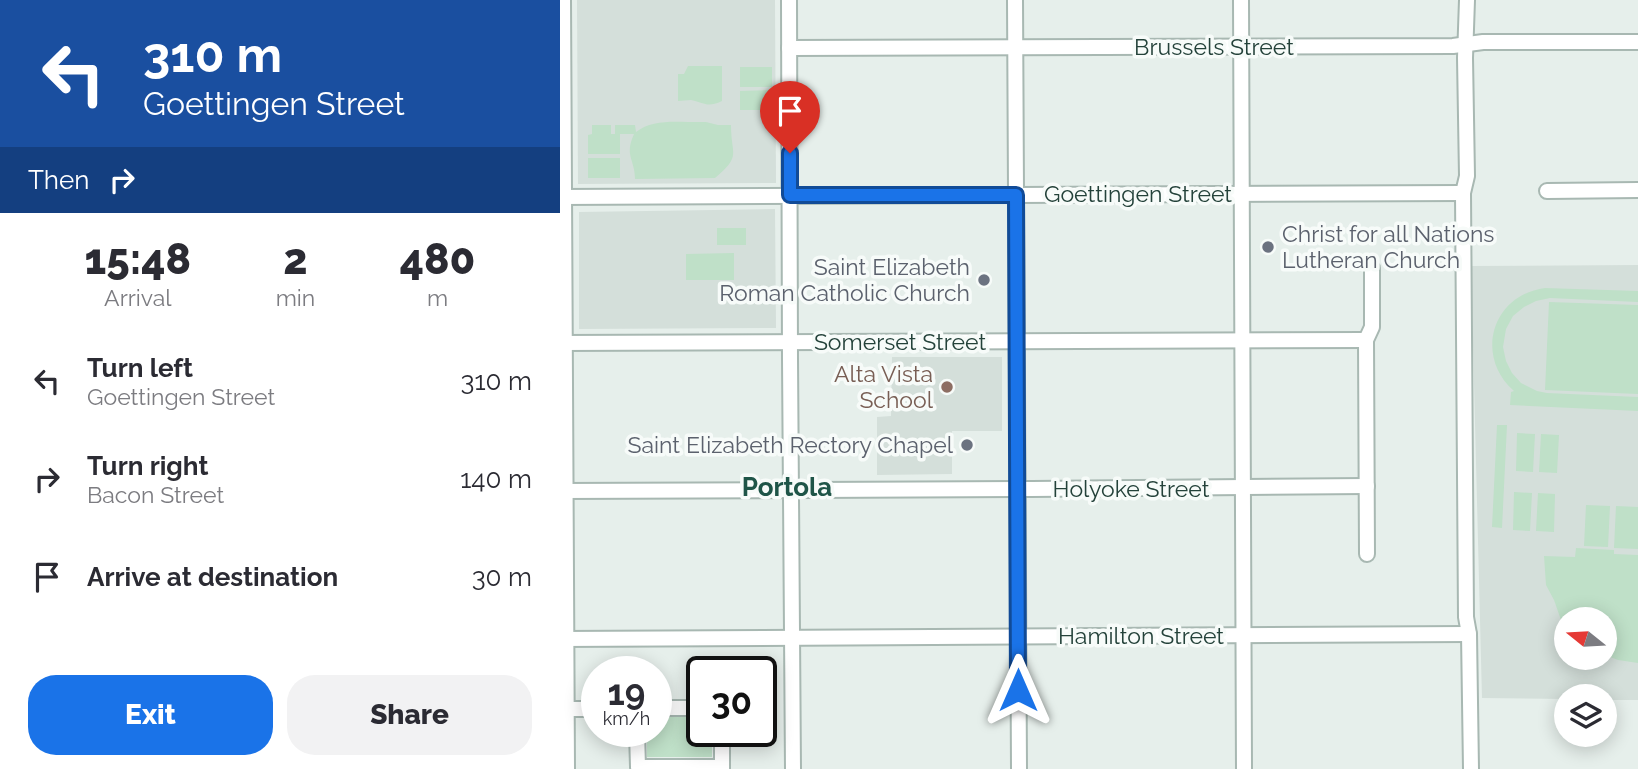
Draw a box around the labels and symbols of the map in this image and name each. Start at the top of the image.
street label: Brussels Street [1134,33,1294,60]
pin [760,81,820,153]
street label: Goettingen Street [1044,180,1232,207]
place label: Christ for all Nations Lutheran Church [1282,220,1494,273]
marker: Christ for all Nations Lutheran Church [1260,239,1276,255]
place label: Saint Elizabeth Roman Catholic Church [719,253,970,306]
marker: Saint Elizabeth Roman Catholic Church [976,272,992,288]
street label: Somerset Street [814,328,986,355]
place label: Alta Vista School [834,360,934,413]
marker: Alta Vista School [939,379,955,395]
place label: Saint Elizabeth Rectory Chapel [628,431,954,458]
marker: Saint Elizabeth Rectory Chapel [959,437,975,453]
district label: Portola [742,472,832,502]
street label: Holyoke Street [1053,475,1210,502]
north arrow [1554,607,1617,670]
street label: Hamilton Street [1058,622,1224,649]
position arrow [981,653,1055,727]
speed limit sign: 30 [686,656,777,747]

